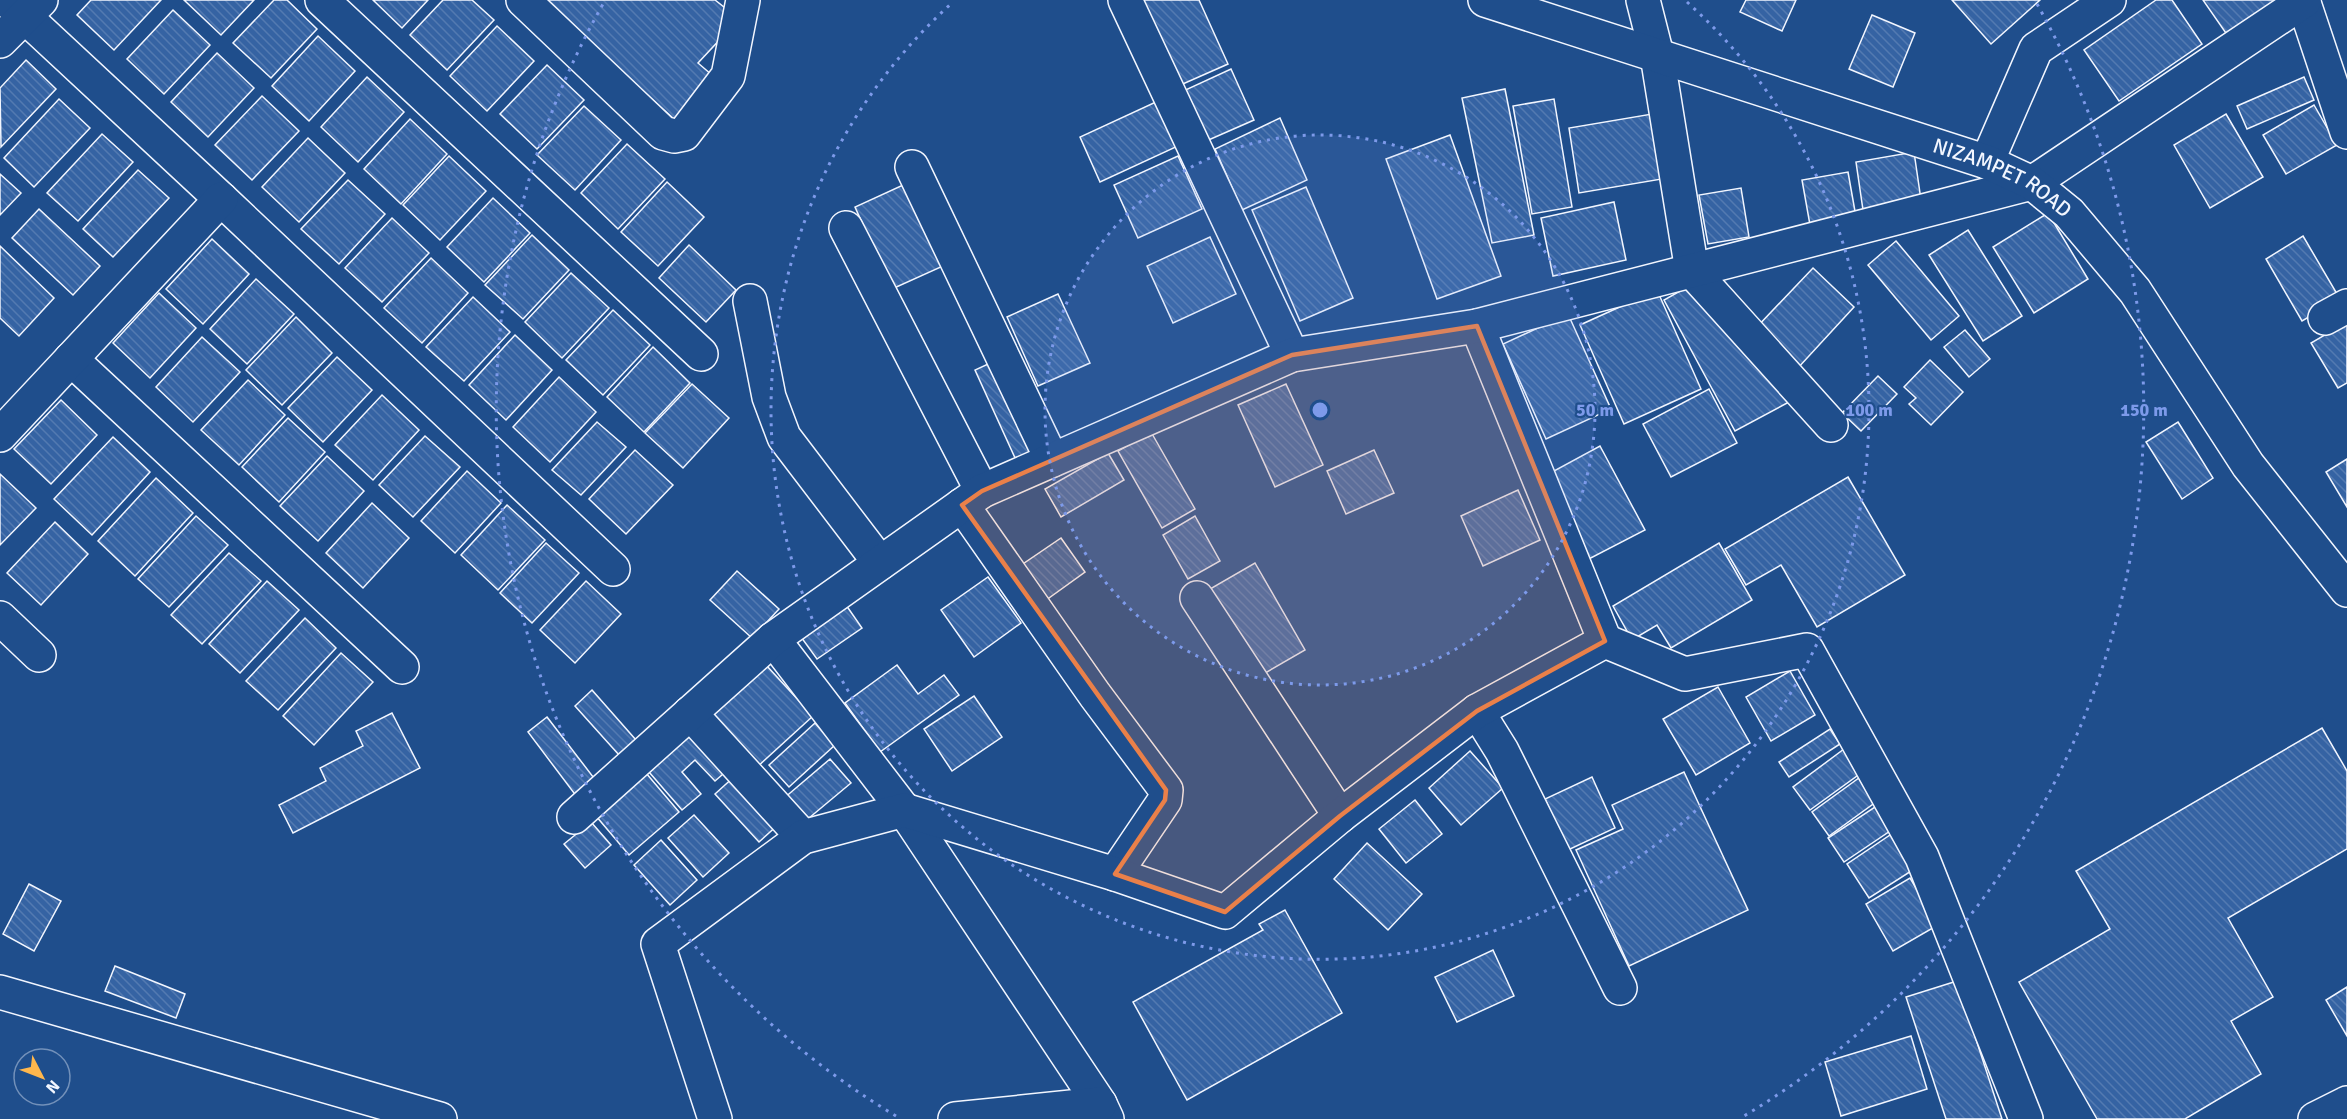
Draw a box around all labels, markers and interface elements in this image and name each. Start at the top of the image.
street label: NIZAMPET ROAD [1930,132,2077,223]
text: 50 m [1576,399,1614,421]
text: 100 m [1845,399,1893,421]
text: 150 m [2120,399,2168,421]
centre of rings [1310,400,1330,420]
north arrow [12,1047,72,1107]
text: N [41,1076,64,1097]

